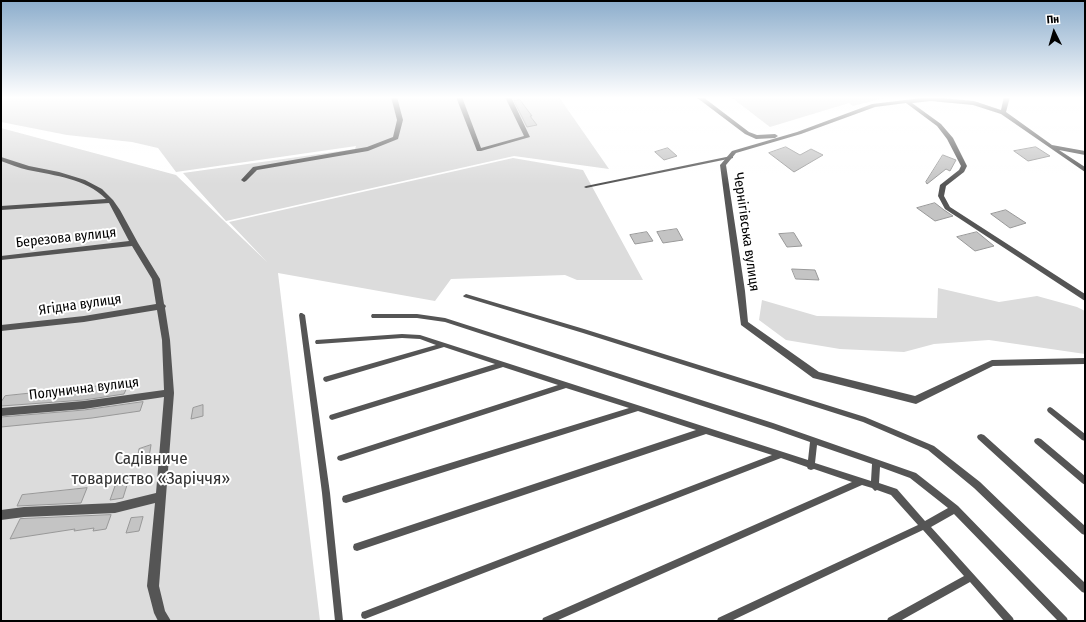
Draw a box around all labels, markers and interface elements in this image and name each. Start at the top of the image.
north arrow [1034,12,1074,52]
text: Пн [1046,13,1060,27]
street label: Чернігівська вулиця [729,171,763,293]
street label: Березова вулиця [15,224,117,252]
street label: Ягідна вулиця [38,291,122,319]
street label: Полунична вулиця [28,374,140,404]
park label: Садівниче товариство «Заріччя» [72,449,230,489]

